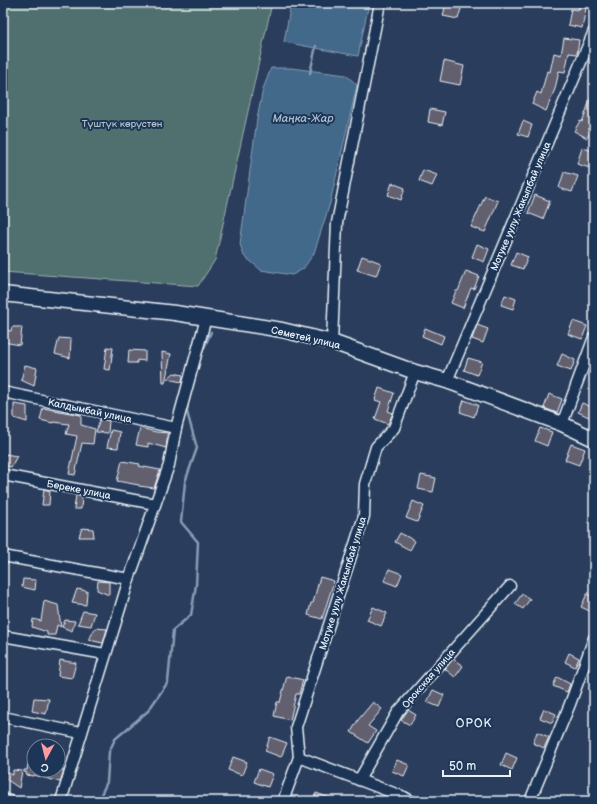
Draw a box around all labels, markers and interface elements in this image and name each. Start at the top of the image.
water label: Маңка-Жар [273,112,333,125]
park label: Түштүк көрүстөн [82,118,162,130]
street label: Мотуке уулу Жакыпбай улица [488,140,554,273]
street label: Семетей улица [270,324,342,352]
street label: Калдымбай улица [47,396,133,426]
street label: Береке улица [46,478,112,502]
street label: Мотуке уулу Жакыпбай улица [317,515,369,651]
street label: Орокская улица [400,646,458,711]
district label: ОРОК [456,716,492,731]
north arrow [26,738,66,778]
scale bar [443,752,510,778]
text: 50 m [449,759,476,774]
text: С [40,760,49,774]

